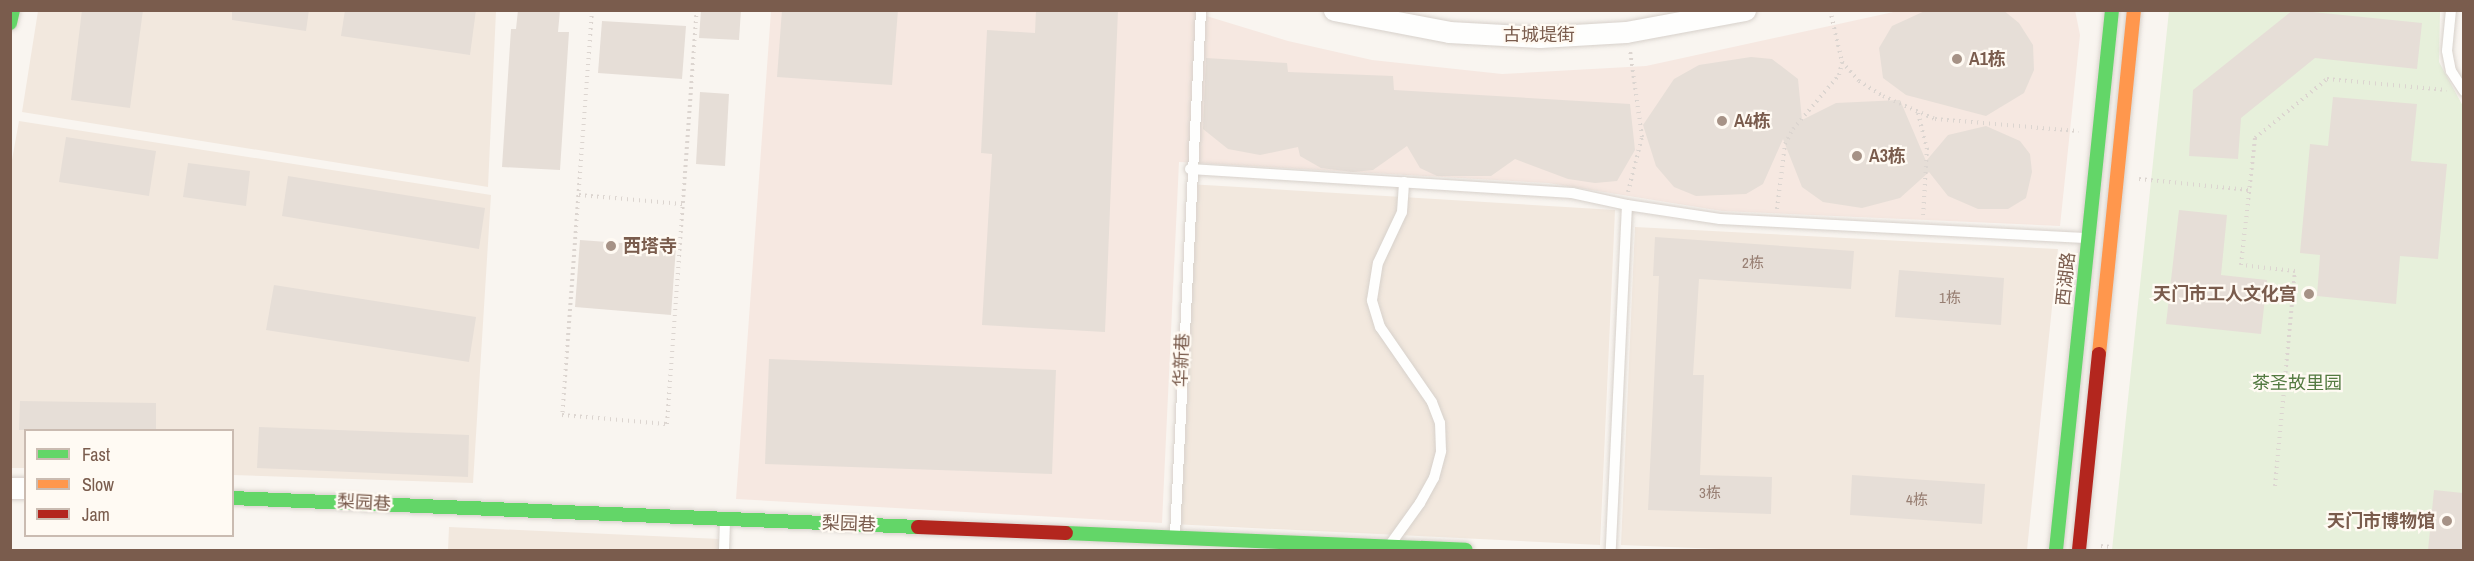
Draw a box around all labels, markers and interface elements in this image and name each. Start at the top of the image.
street label: 古城堤街 [1503,24,1575,46]
place label: A1栋 [1969,48,2006,70]
marker: A1栋 [1950,52,1964,66]
place label: A4栋 [1734,110,1771,132]
marker: A4栋 [1715,114,1729,128]
place label: A3栋 [1869,145,1906,167]
marker: A3栋 [1850,149,1864,163]
place label: 西塔寺 [623,235,677,257]
marker: 西塔寺 [604,239,618,253]
street label: 西湖路 [2052,251,2080,307]
house number: 2栋 [1742,254,1764,272]
place label: 天门市工人文化宫 [2153,283,2297,305]
marker: 天门市工人文化宫 [2302,287,2316,301]
house number: 1栋 [1939,289,1961,307]
street label: 华新巷 [1170,333,1194,387]
park label: 茶圣故里园 [2252,372,2342,394]
legend [24,429,234,537]
text: Fast [82,442,110,467]
text: Slow [82,472,114,497]
house number: 3栋 [1699,484,1721,502]
street label: 梨园巷 [336,491,392,515]
house number: 4栋 [1906,491,1928,509]
text: Jam [82,502,110,527]
place label: 天门市博物馆 [2327,510,2435,532]
street label: 梨园巷 [822,512,876,536]
marker: 天门市博物馆 [2440,514,2454,528]

